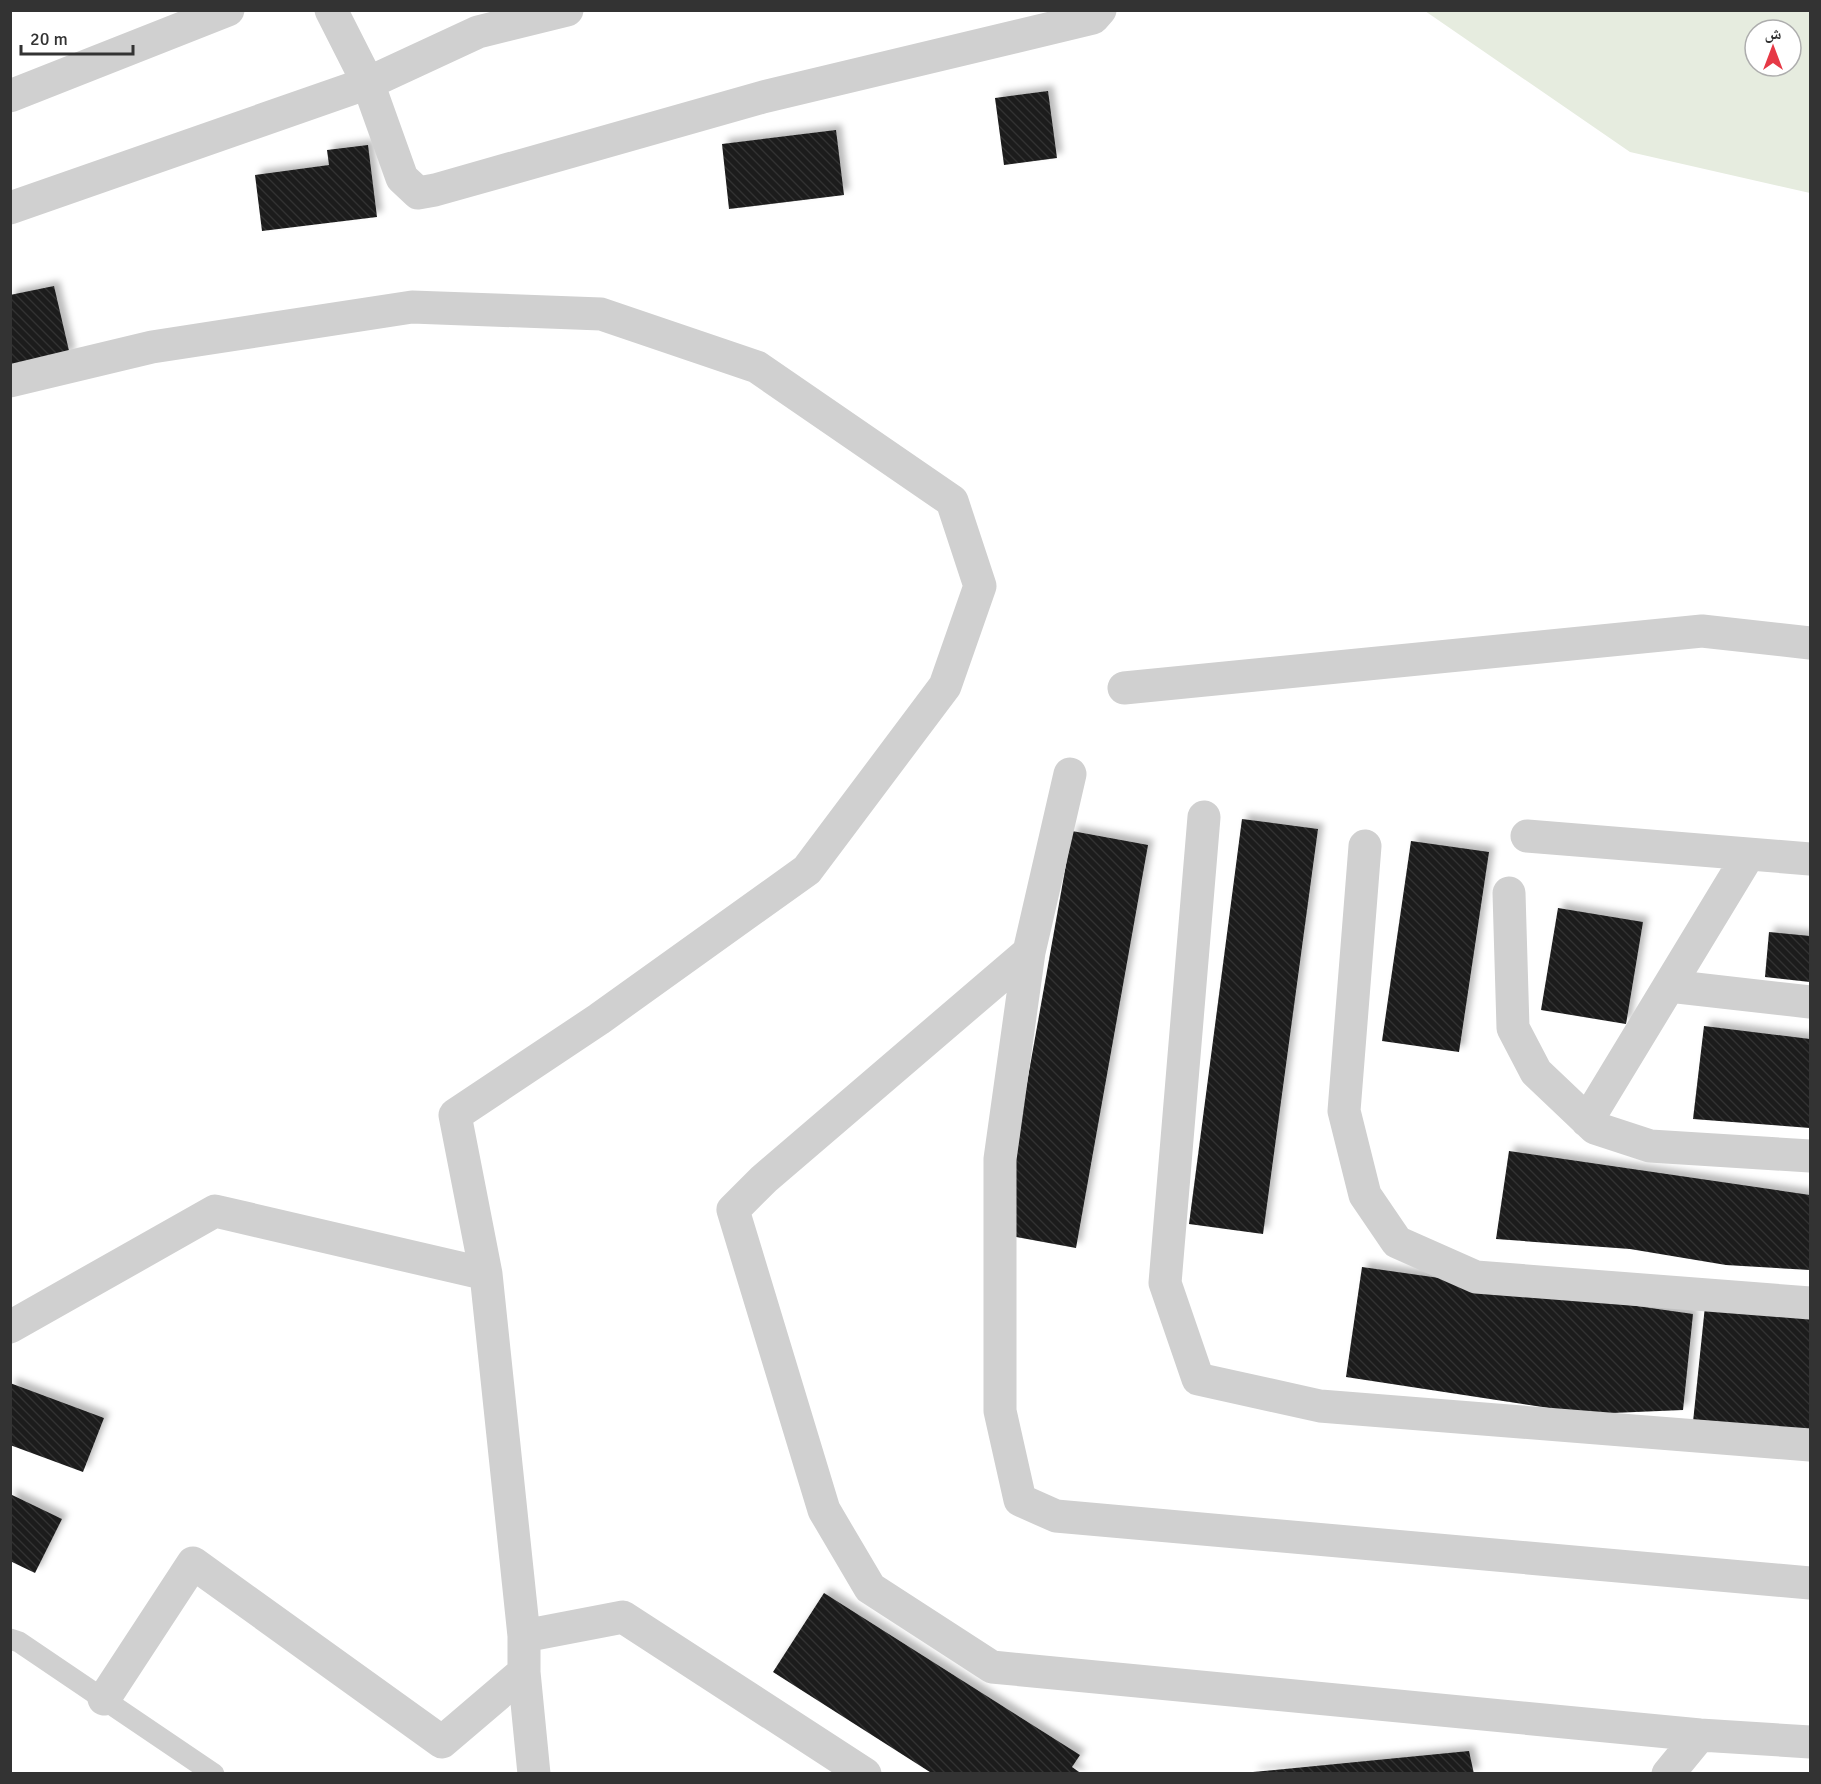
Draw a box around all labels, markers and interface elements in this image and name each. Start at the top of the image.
scale bar [21,18,134,56]
north arrow [1743,18,1803,78]
text: ش [1765,24,1782,44]
text: 20 m [30,28,68,50]

